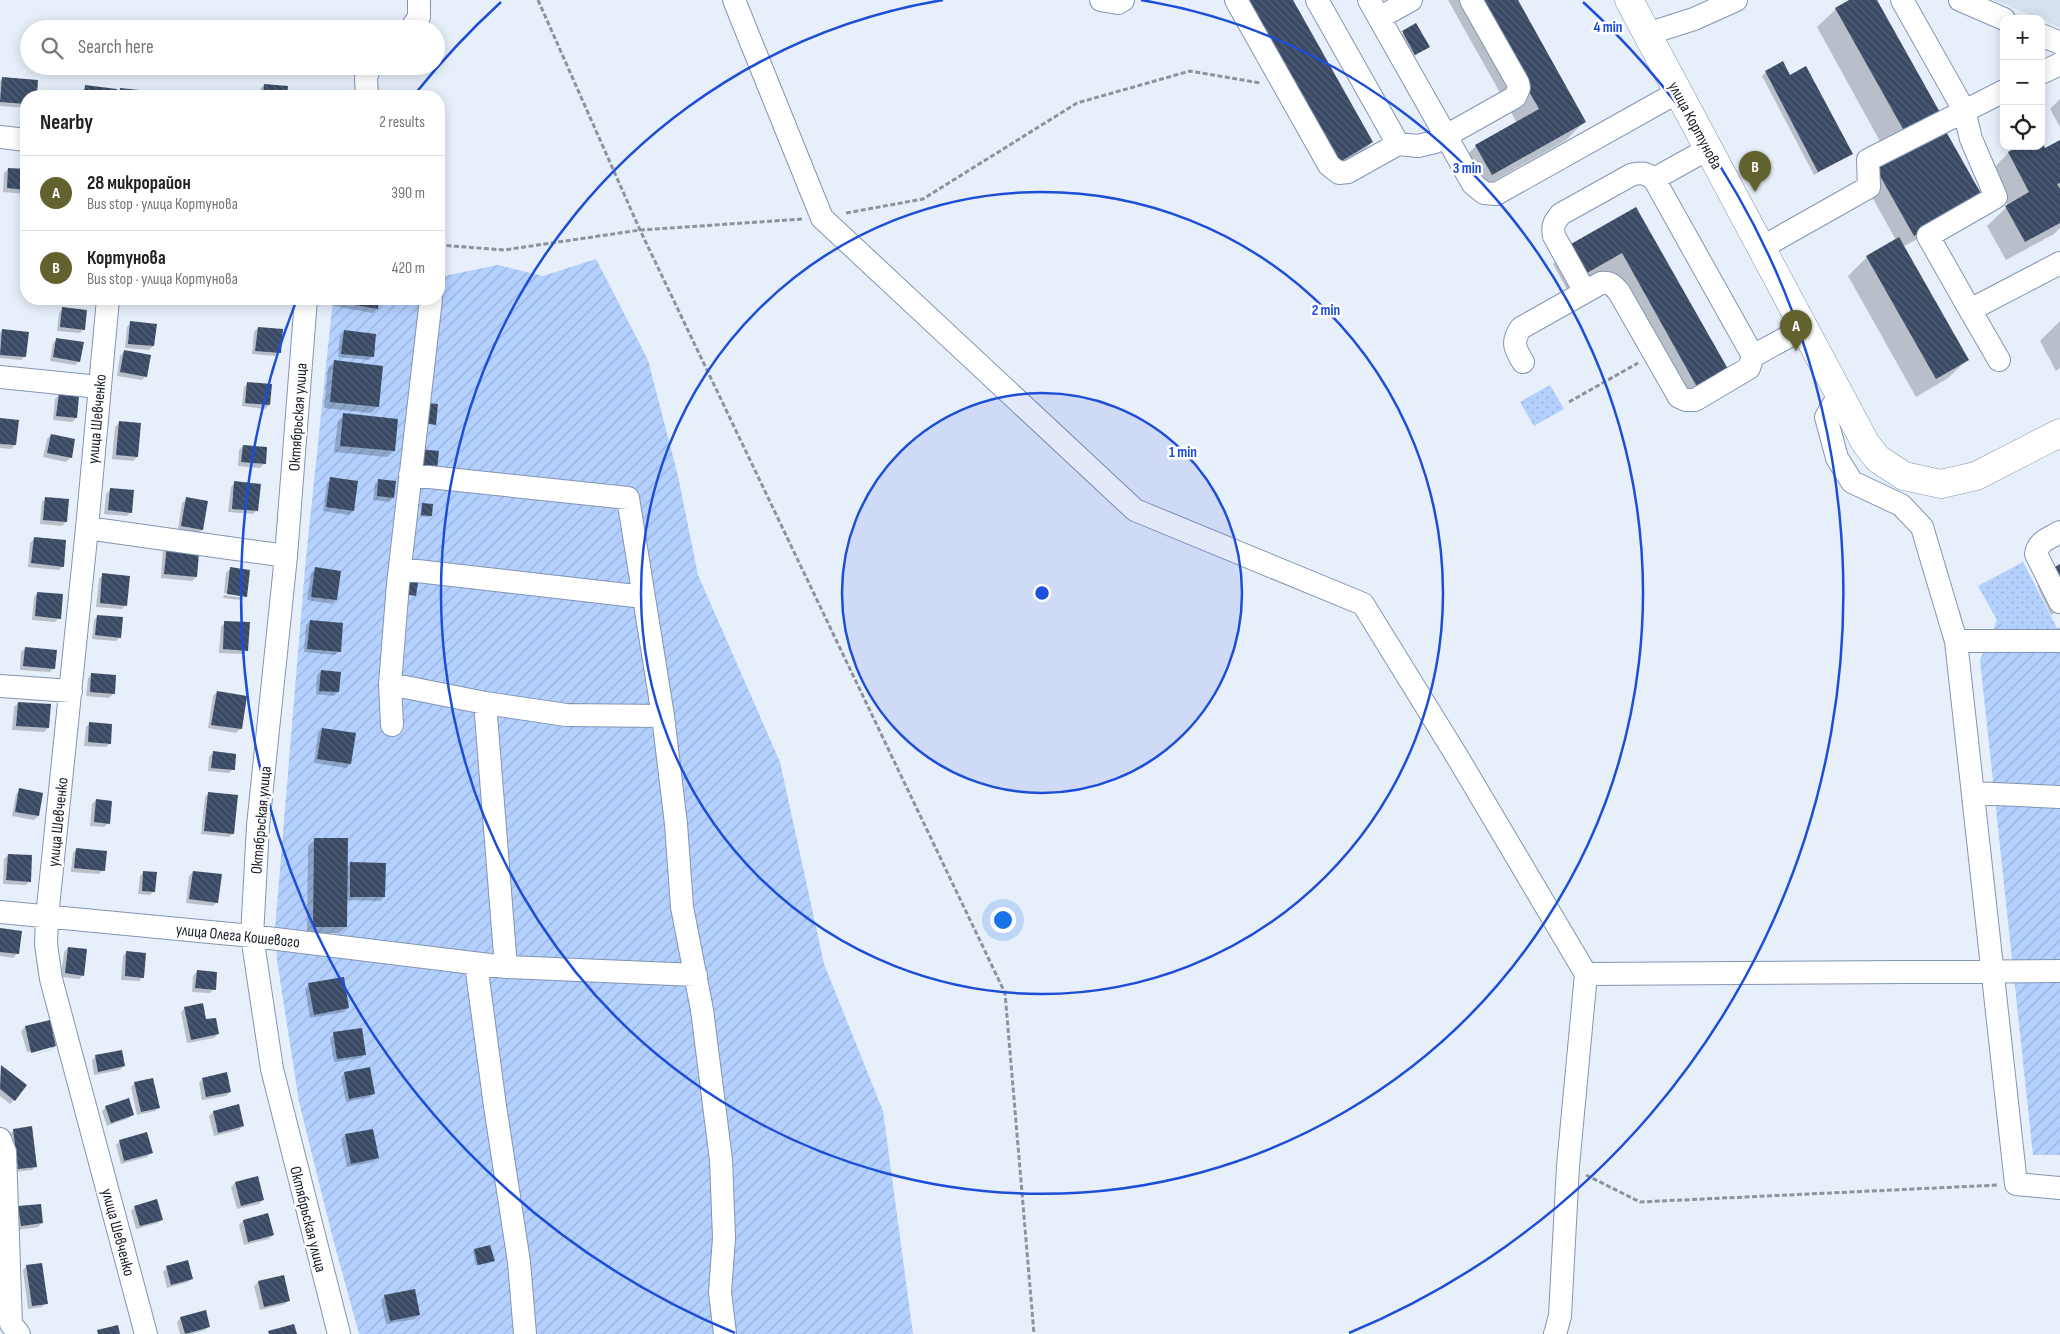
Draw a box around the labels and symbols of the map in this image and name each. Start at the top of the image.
text: 4 min [1594,18,1622,37]
street label: улица Кортунова [1664,79,1726,173]
pin: B [1739,151,1771,192]
text: 3 min [1453,159,1481,178]
text: 2 min [1312,301,1340,320]
pin: A [1780,310,1812,351]
street label: Октябрьская улица [285,362,312,472]
street label: улица Шевченко [84,374,111,465]
text: 1 min [1169,443,1197,462]
centre of rings [1033,584,1051,602]
street label: Октябрьская улица [247,765,276,875]
street label: улица Шевченко [44,776,73,868]
your location [990,907,1016,933]
street label: улица Олега Кошевого [175,921,301,952]
street label: Октябрьская улица [285,1164,330,1274]
street label: улица Шевченко [97,1187,138,1278]

